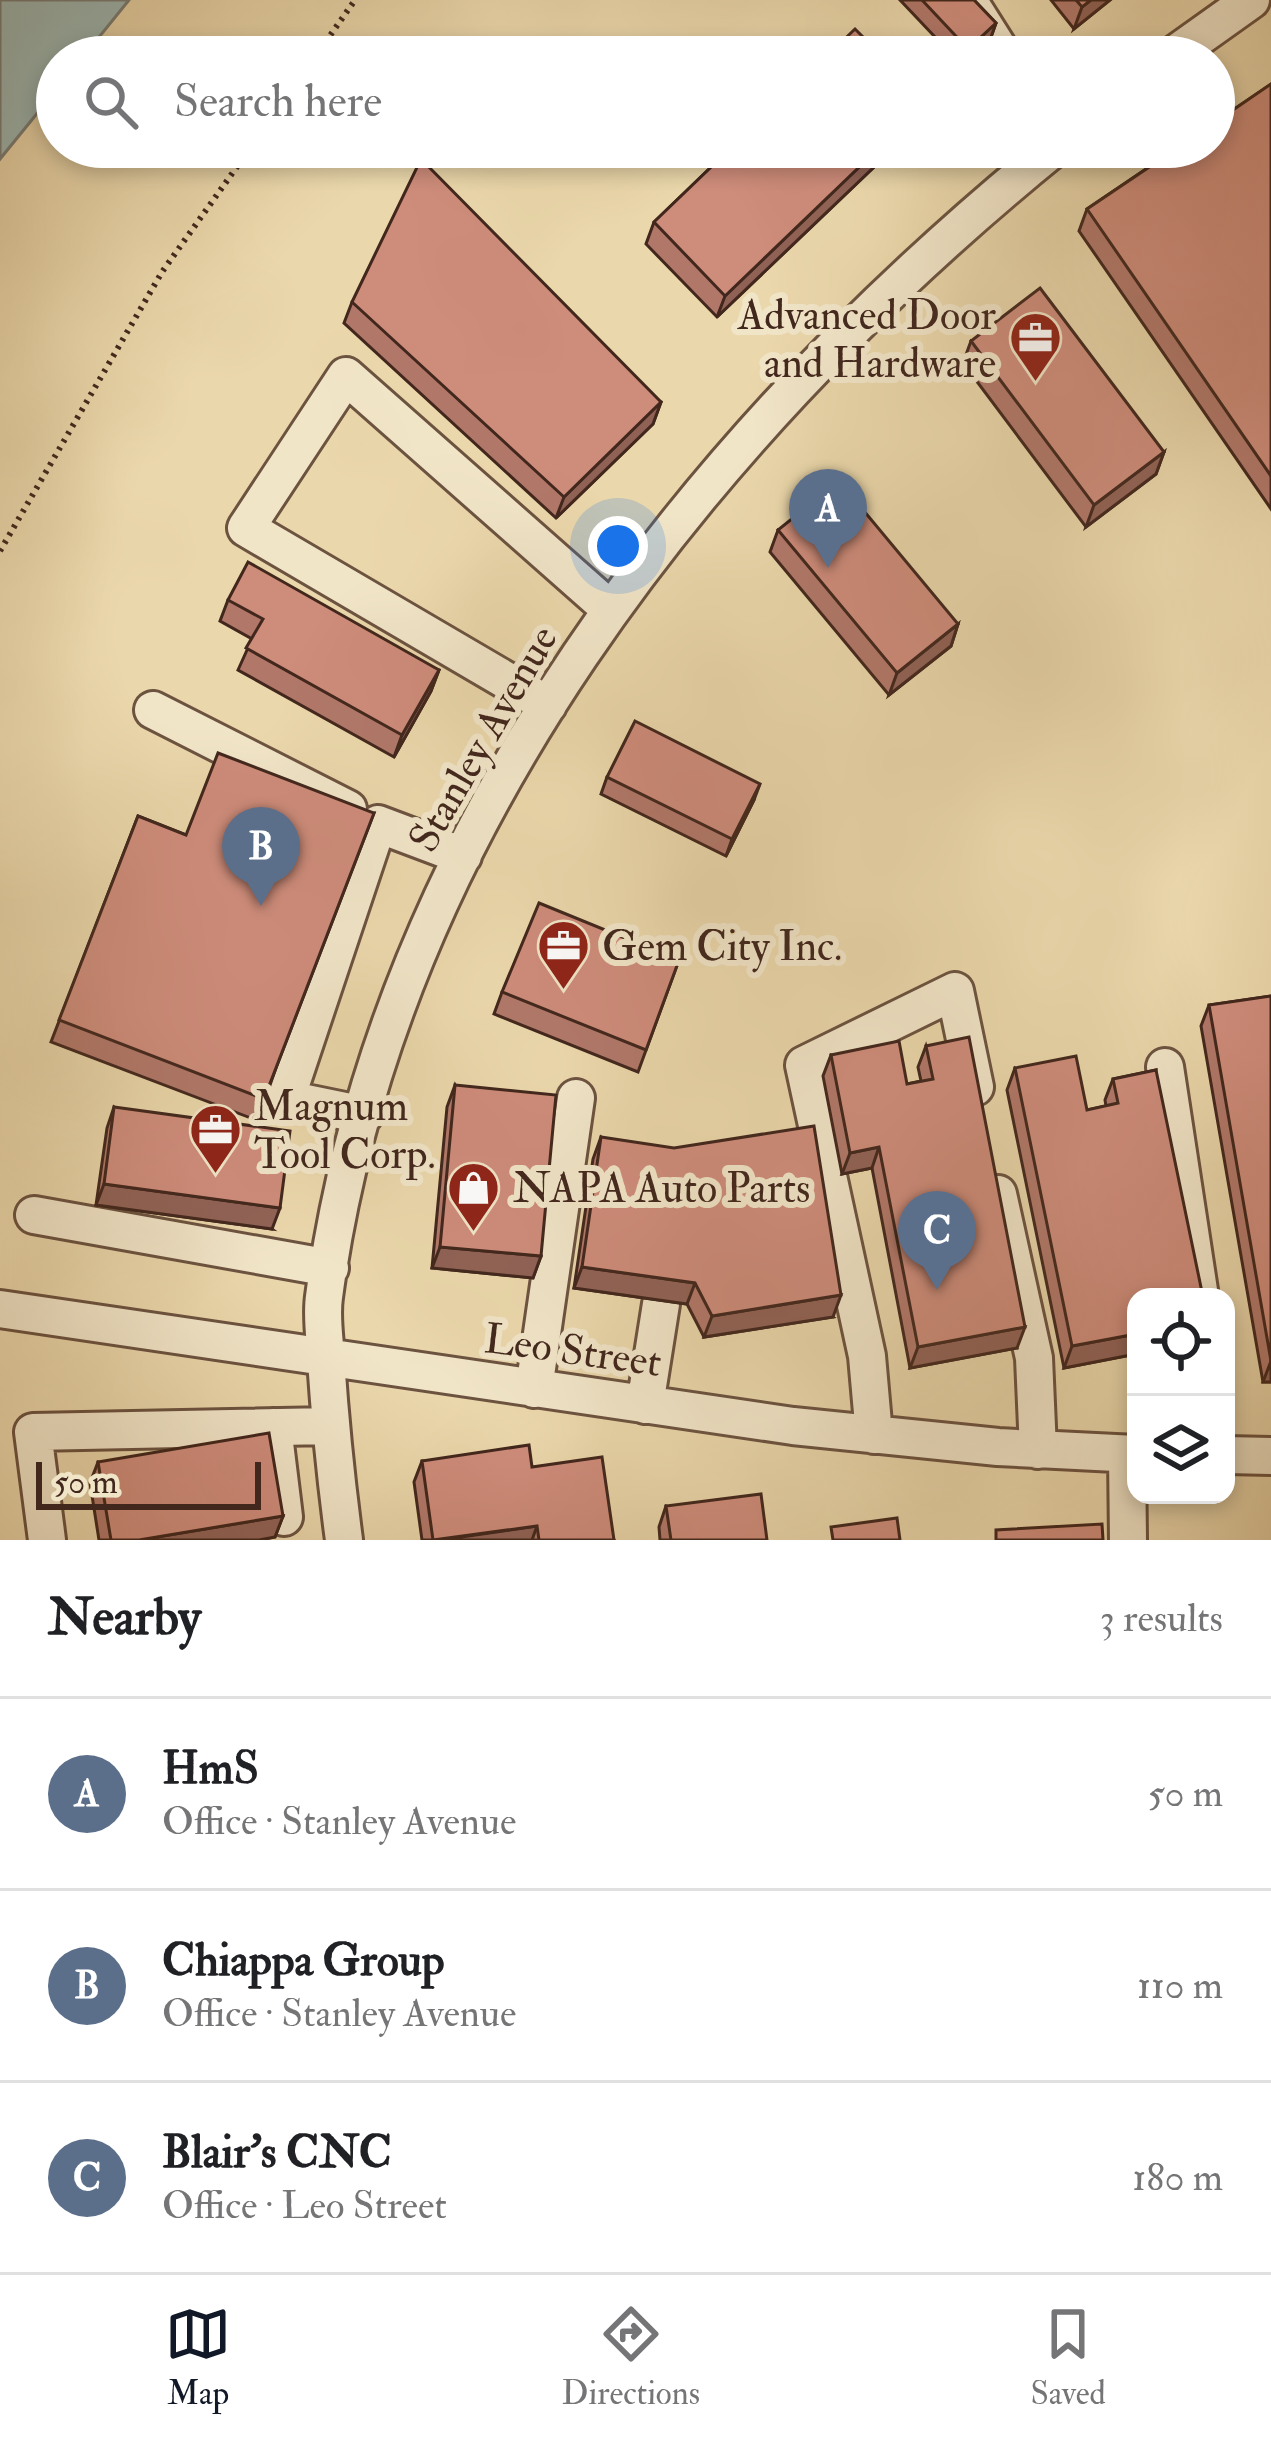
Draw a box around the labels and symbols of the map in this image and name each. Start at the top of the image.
place label: Advanced Door and Hardware [737,290,996,390]
office icon: Advanced Door and Hardware [1007,310,1063,384]
pin: A [789,469,867,568]
your location [588,516,648,576]
street label: Stanley Avenue [398,616,569,862]
pin: B [222,807,300,906]
office icon: Gem City Inc. [535,917,591,991]
place label: Gem City Inc. [602,921,842,973]
place label: Magnum Tool Corp. [254,1081,436,1181]
office icon: Magnum Tool Corp. [187,1101,243,1175]
shop icon: NAPA Auto Parts [446,1159,502,1233]
place label: NAPA Auto Parts [513,1163,810,1215]
pin: C [898,1191,976,1290]
street label: Leo Street [481,1313,665,1389]
scale bar [36,1456,261,1509]

